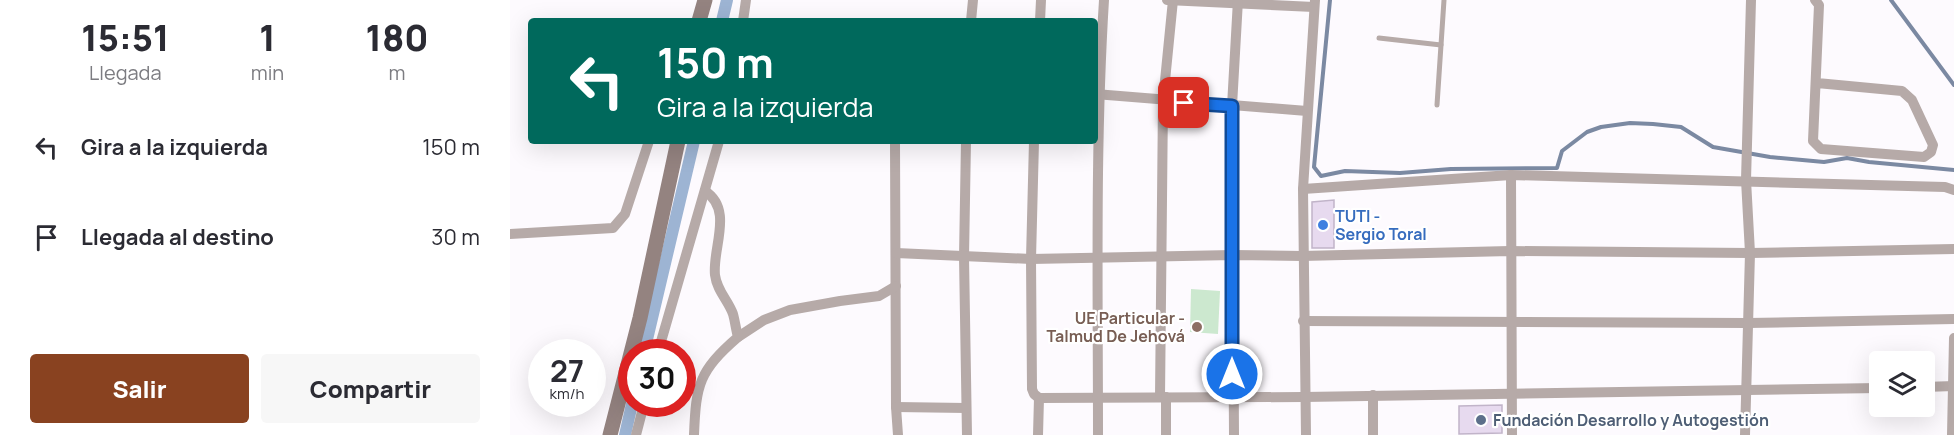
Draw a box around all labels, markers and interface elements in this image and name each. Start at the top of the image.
text: 15:51 [81,13,169,62]
text: 1 [259,13,276,62]
text: 180 [366,13,429,62]
text: 150 m [657,33,774,91]
icon: left [558,42,636,120]
text: Llegada [89,59,162,86]
text: min [251,59,284,86]
text: m [389,59,406,86]
pin [1158,77,1209,128]
icon: arrive [1167,86,1200,119]
text: Gira a la izquierda [657,88,873,125]
icon: left [30,131,63,164]
text: Gira a la izquierda [81,132,268,162]
text: 150 m [422,132,480,162]
place label: TUTI - Sergio Toral [1335,205,1427,245]
marker: TUTI - Sergio Toral [1316,218,1330,232]
icon: arrive [30,221,63,254]
text: Llegada al destino [81,222,274,252]
text: 30 m [431,222,480,252]
place label: UE Particular - Talmud De Jehová [1046,307,1185,347]
marker: UE Particular - Talmud De Jehová [1190,320,1204,334]
speed limit sign: 30 [618,339,696,417]
position arrow [1200,342,1264,406]
text: 27 [550,350,584,391]
map controls [1869,351,1935,417]
button: layers [1869,351,1935,417]
button: Salir [30,354,249,423]
button: Compartir [261,354,480,423]
text: km/h [550,383,584,404]
place label: Fundación Desarrollo y Autogestión [1493,409,1769,431]
marker: Fundación Desarrollo y Autogestión [1474,413,1488,427]

